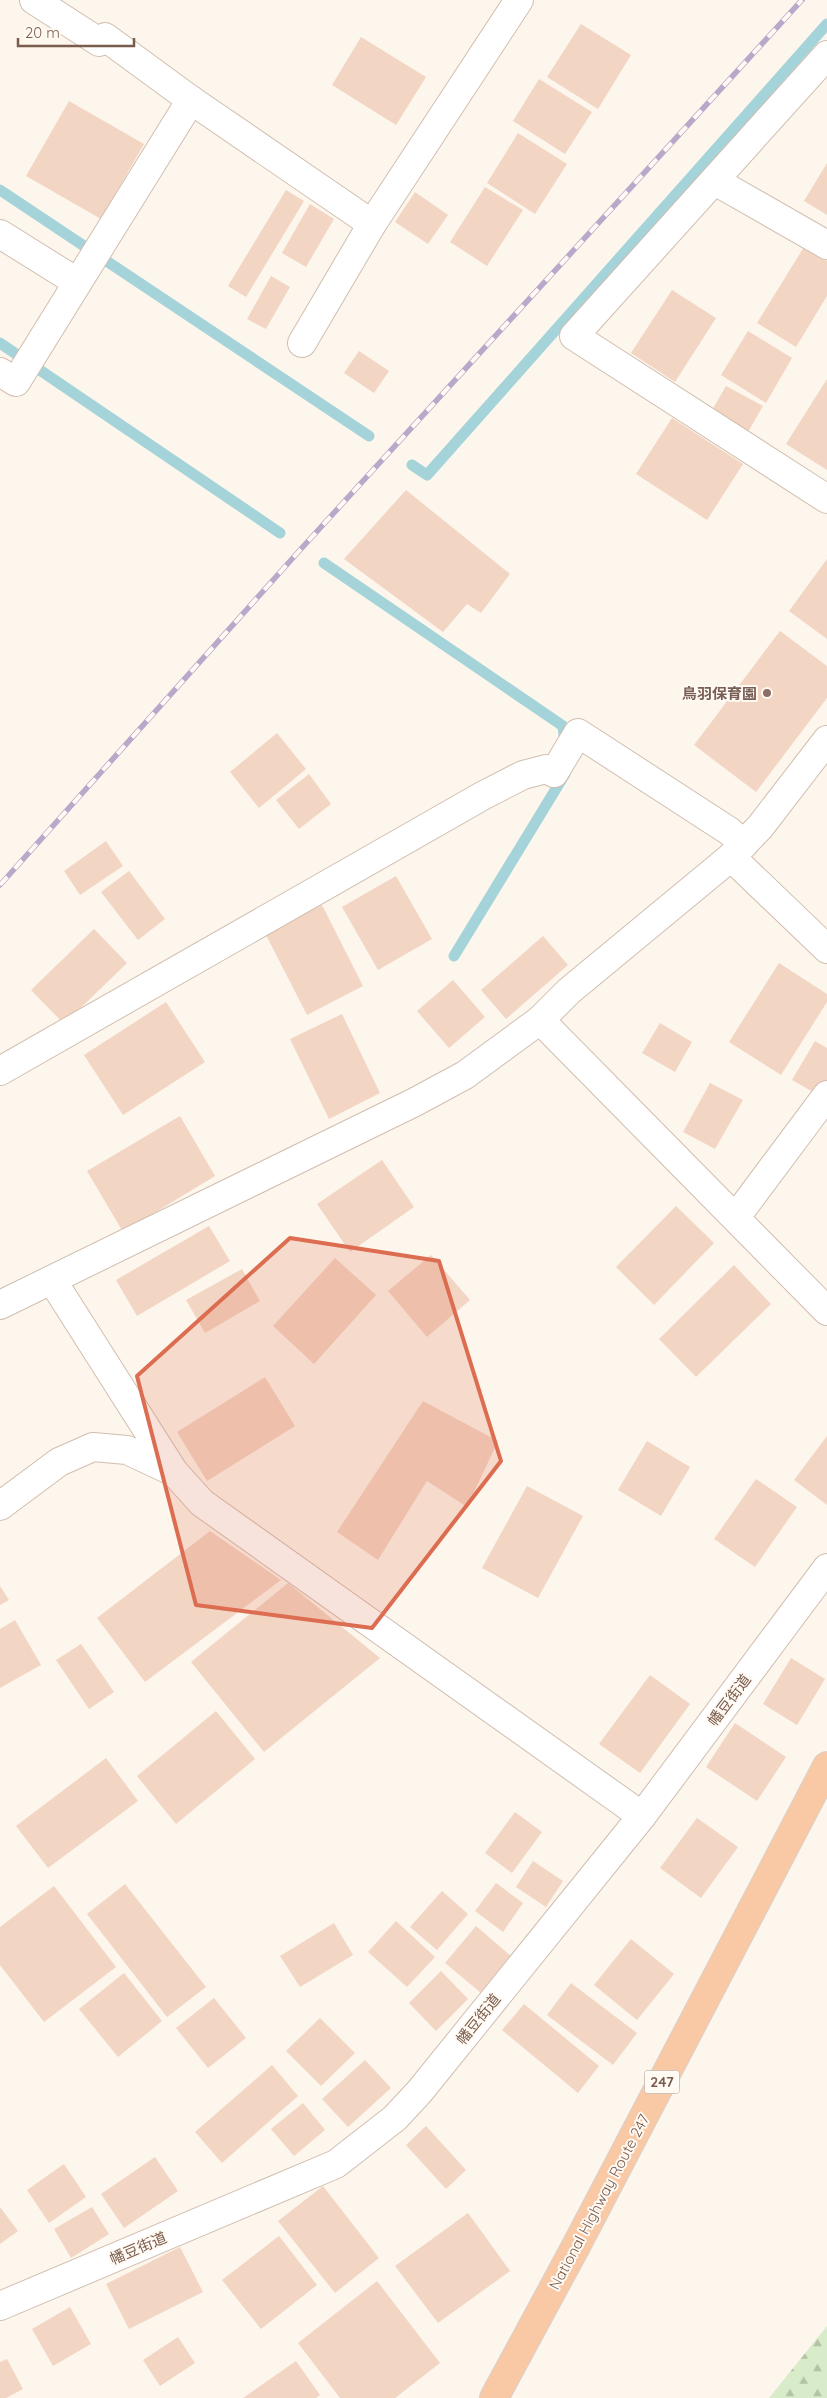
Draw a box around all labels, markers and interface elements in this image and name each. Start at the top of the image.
scale bar [18,15,134,47]
text: 20 m [25,23,60,42]
place label: 鳥羽保育園 [682,684,757,703]
marker: 鳥羽保育園 [761,687,773,699]
street label: 幡豆街道 [703,1670,755,1730]
street label: 幡豆街道 [452,1990,504,2048]
road number: 247 [644,2070,680,2094]
street label: National Highway Route 247 [545,2111,654,2293]
street label: 幡豆街道 [107,2228,169,2268]

